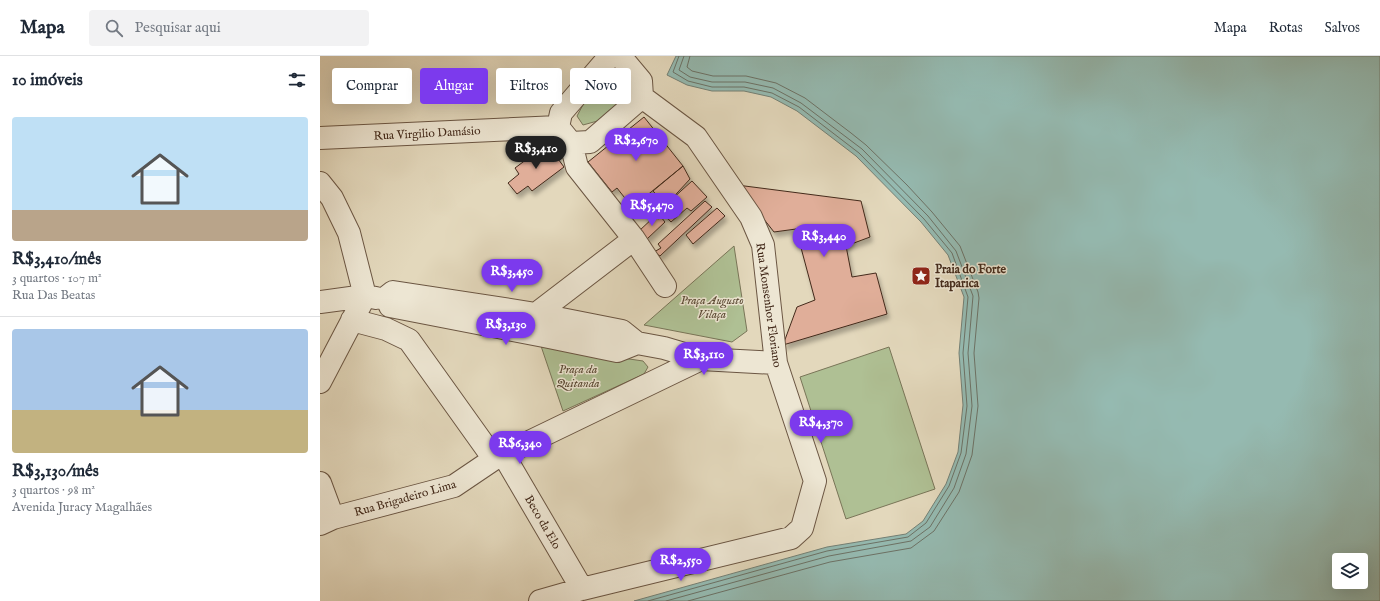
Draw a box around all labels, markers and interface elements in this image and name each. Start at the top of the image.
search box [89,10,369,46]
text: Mapa [20,16,65,40]
icon: search [103,17,125,39]
text: Pesquisar aqui [135,18,221,37]
text: Mapa [1214,19,1247,37]
text: Rotas [1269,19,1303,37]
text: Salvos [1325,19,1360,37]
chip: Comprar [332,68,412,104]
chip: Alugar [420,68,488,104]
chip: Filtros [496,68,562,104]
chip: Novo [570,68,631,104]
icon: filters [286,69,308,91]
text: 10 imóveis [12,70,83,91]
street label: Rua Virgilio Damásio [373,123,481,144]
pin: R$2,670 [599,128,673,162]
text: R$2,670 [614,132,658,149]
pin: R$3,410 [499,136,573,170]
text: R$3,410 [514,140,558,157]
icon: home [124,143,196,215]
pin: R$5,470 [615,193,689,227]
text: R$5,470 [630,197,674,214]
pin: R$3,440 [787,224,861,258]
text: R$3,440 [802,228,846,245]
street label: Rua Monsenhor Floriano [752,242,785,369]
text: R$3,410/mês [12,249,101,270]
pin: R$3,450 [475,259,549,293]
place label: Praia do Forte Itaparica [935,262,1007,292]
text: R$3,450 [490,263,534,280]
place icon: Praia do Forte Itaparica [910,265,932,287]
text: 3 quartos · 107 m² [12,270,102,287]
text: Rua Das Beatas [12,287,95,304]
park label: Praça Augusto Vilaça [680,293,744,322]
pin: R$3,130 [469,312,543,346]
text: R$3,130 [485,316,527,333]
pin: R$3,110 [667,342,741,376]
text: R$3,110 [683,346,725,363]
icon: home [124,355,196,427]
park label: Praça da Quitanda [556,362,600,391]
pin: R$4,370 [784,410,858,444]
text: R$4,370 [799,414,843,431]
pin: R$6,340 [483,431,557,465]
text: R$6,340 [498,435,542,452]
text: R$3,130/mês [12,461,99,482]
street label: Rua Brigadeiro Lima [353,477,459,520]
text: 3 quartos · 98 m² [12,482,95,499]
street label: Beco da Elo [521,493,564,552]
text: Avenida Juracy Magalhães [12,499,152,516]
pin: R$2,550 [644,548,718,582]
text: R$2,550 [660,552,702,569]
map controls [1332,553,1368,589]
button: layers [1332,553,1368,589]

